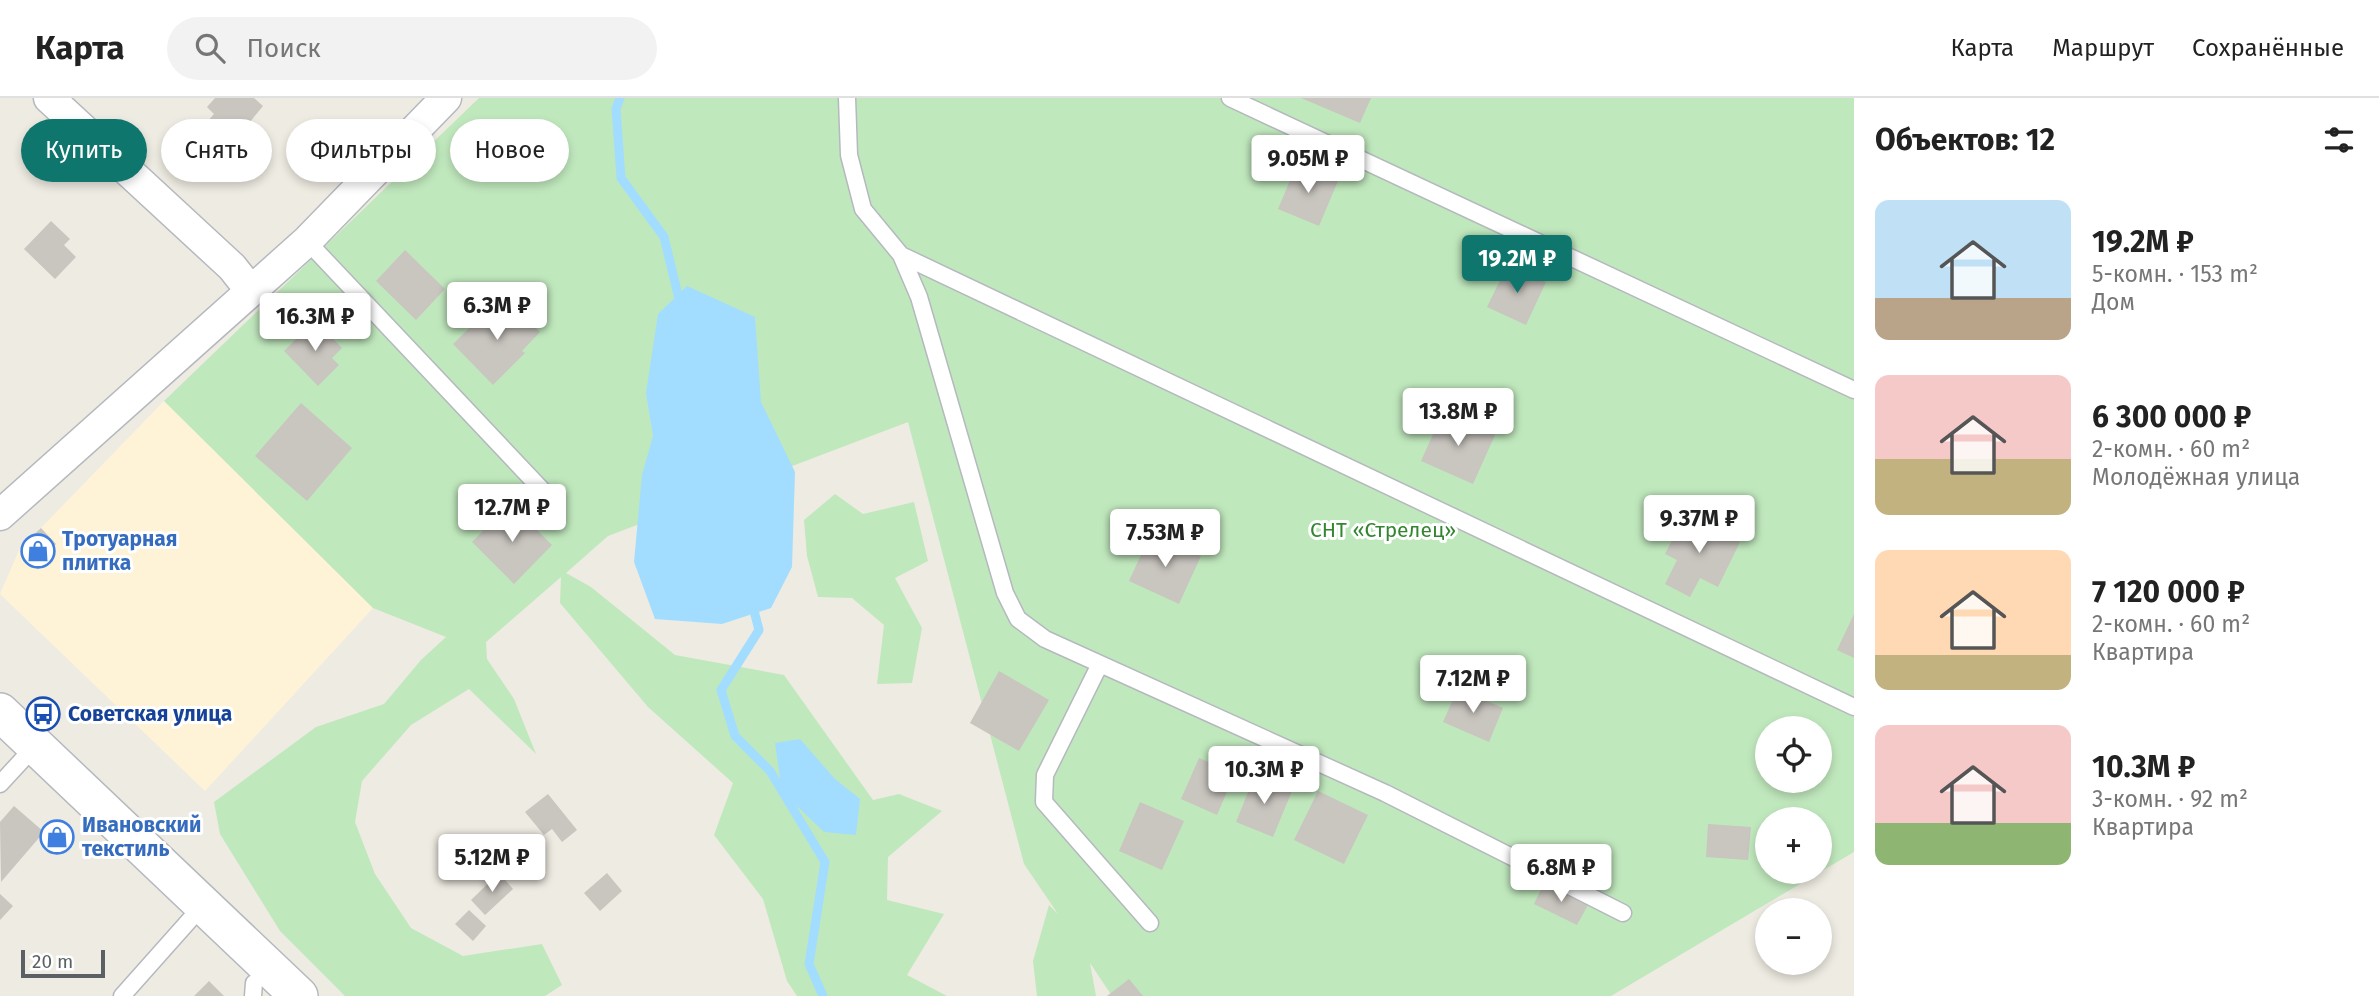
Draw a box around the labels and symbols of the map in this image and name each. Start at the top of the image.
pin: 9.05M ₽ [1243,136,1373,195]
pin: 19.2M ₽ [1452,236,1582,295]
pin: 6.3M ₽ [440,282,554,342]
pin: 16.3M ₽ [250,294,380,353]
pin: 13.8M ₽ [1393,388,1523,448]
pin: 12.7M ₽ [447,484,577,544]
pin: 9.37M ₽ [1634,496,1764,555]
pin: 7.53M ₽ [1100,510,1230,569]
park label: СНТ «Стрелец» [1310,517,1456,543]
place label: Тротуарная плитка [62,526,178,576]
shop icon: Тротуарная плитка [19,532,57,570]
pin: 7.12M ₽ [1408,656,1538,715]
bus stop icon: Советская улица [24,695,62,733]
place label: Советская улица [68,701,232,727]
pin: 10.3M ₽ [1199,746,1329,806]
place label: Ивановский текстиль [82,812,201,862]
shop icon: Ивановский текстиль [38,818,76,856]
pin: 5.12M ₽ [427,834,557,894]
pin: 6.8M ₽ [1504,844,1618,904]
scale bar [21,947,105,979]

